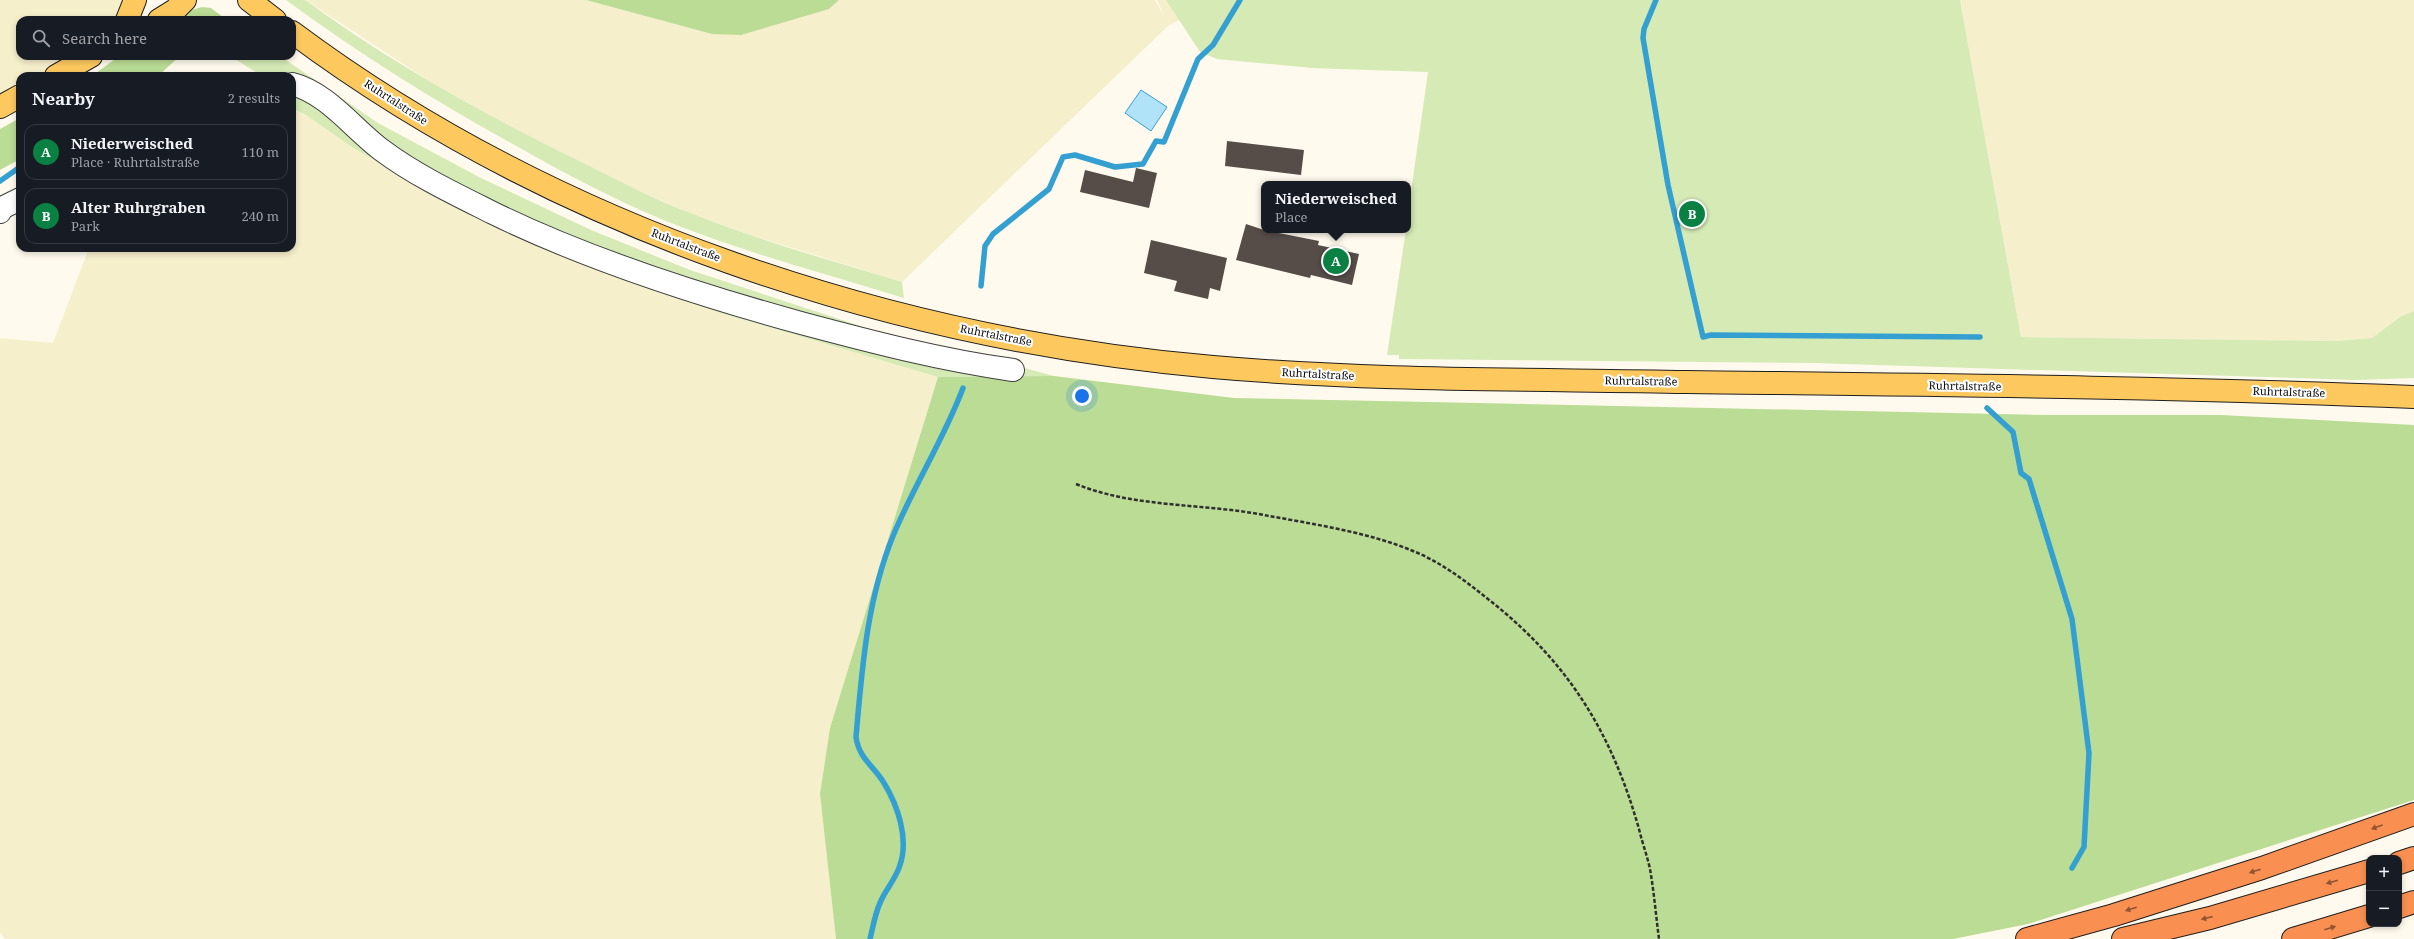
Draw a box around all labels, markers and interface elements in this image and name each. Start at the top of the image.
search box [16,16,296,60]
icon: search [30,27,52,49]
text: Search here [62,28,147,48]
street label: Ruhrtalstraße [362,75,431,128]
text: Nearby [32,87,95,110]
text: 2 results [228,89,280,107]
text: Niederweisched [71,133,193,153]
text: A [41,143,51,161]
text: 110 m [242,143,279,161]
text: Place · Ruhrtalstraße [71,153,200,171]
popup [1261,181,1411,233]
text: Niederweisched [1275,188,1397,208]
text: Alter Ruhrgraben [71,197,206,217]
pin: B [1679,199,1705,229]
text: B [42,207,50,225]
text: 240 m [242,207,279,225]
text: Place [1275,208,1308,226]
text: Park [71,217,100,235]
street label: Ruhrtalstraße [649,224,723,265]
pin: A [1323,246,1349,276]
street label: Ruhrtalstraße [959,320,1033,349]
street label: Ruhrtalstraße [1281,364,1355,383]
street label: Ruhrtalstraße [1604,372,1678,389]
street label: Ruhrtalstraße [1928,377,2002,394]
street label: Ruhrtalstraße [2252,383,2326,400]
your location [1072,386,1092,406]
one-way arrow [2371,824,2383,830]
map controls [2366,855,2402,927]
button: + [2366,855,2402,891]
one-way arrow [2249,868,2261,874]
one-way arrow [2325,879,2337,885]
button: − [2366,891,2402,927]
one-way arrow [2124,907,2136,913]
one-way arrow [2200,916,2213,922]
one-way arrow [2324,925,2336,931]

